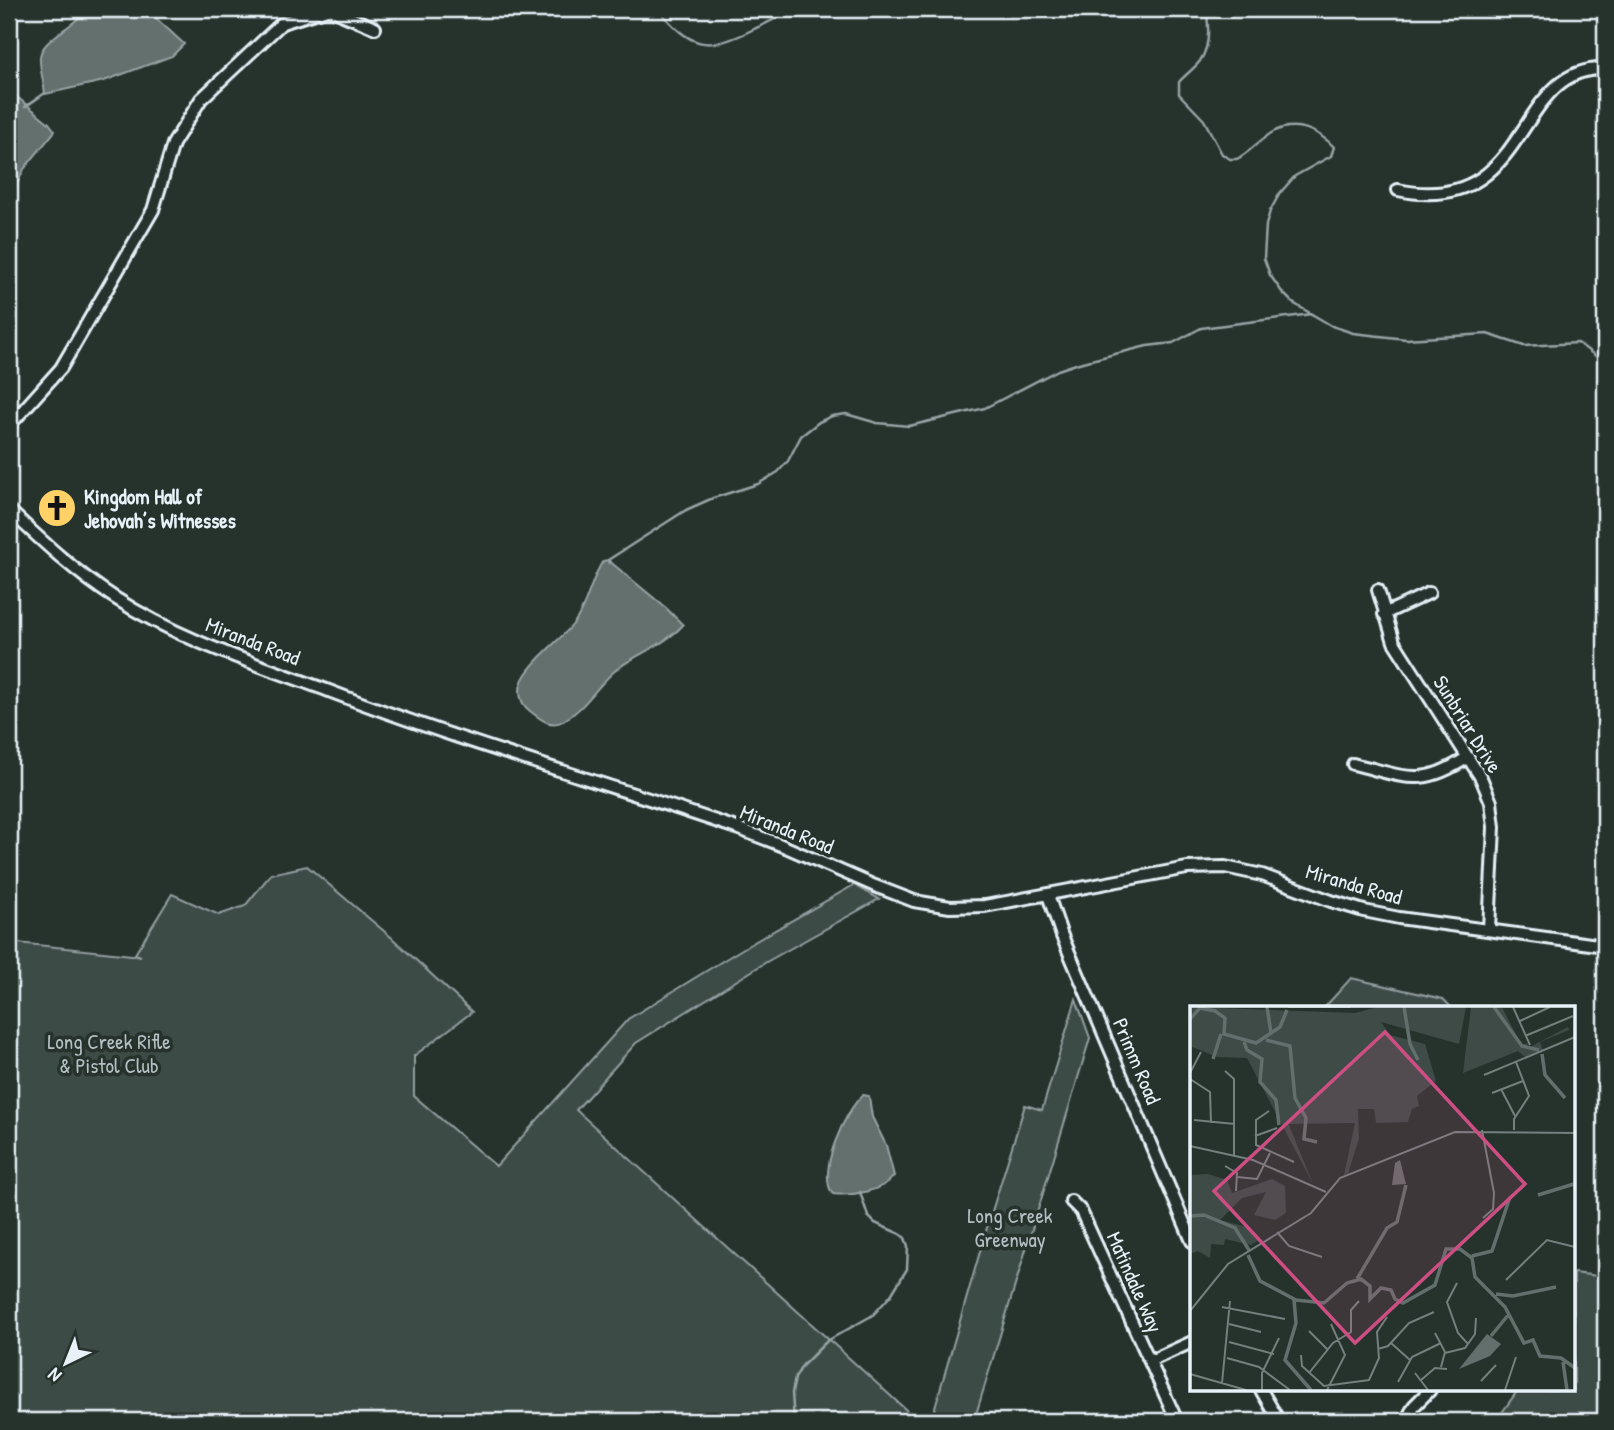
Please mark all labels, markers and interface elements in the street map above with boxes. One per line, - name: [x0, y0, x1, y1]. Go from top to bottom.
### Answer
- place label: Kingdom Hall of Jehovah’s Witnesses: [84, 482, 236, 535]
- church icon: Kingdom Hall of Jehovah’s Witnesses: [36, 487, 78, 529]
- street label: Miranda Road: [202, 610, 304, 672]
- street label: Sunbriar Drive: [1427, 670, 1509, 778]
- street label: Miranda Road: [736, 797, 838, 861]
- street label: Miranda Road: [1303, 856, 1405, 912]
- inset map: [1190, 1006, 1576, 1392]
- street label: Primm Road: [1106, 1014, 1168, 1108]
- park label: Long Creek Rifle & Pistol Club: [47, 1027, 171, 1080]
- park label: Long Creek Greenway: [968, 1201, 1053, 1254]
- street label: Matindale Way: [1100, 1227, 1170, 1337]
- north arrow: [32, 1328, 102, 1398]
- text: N: [42, 1362, 67, 1388]

